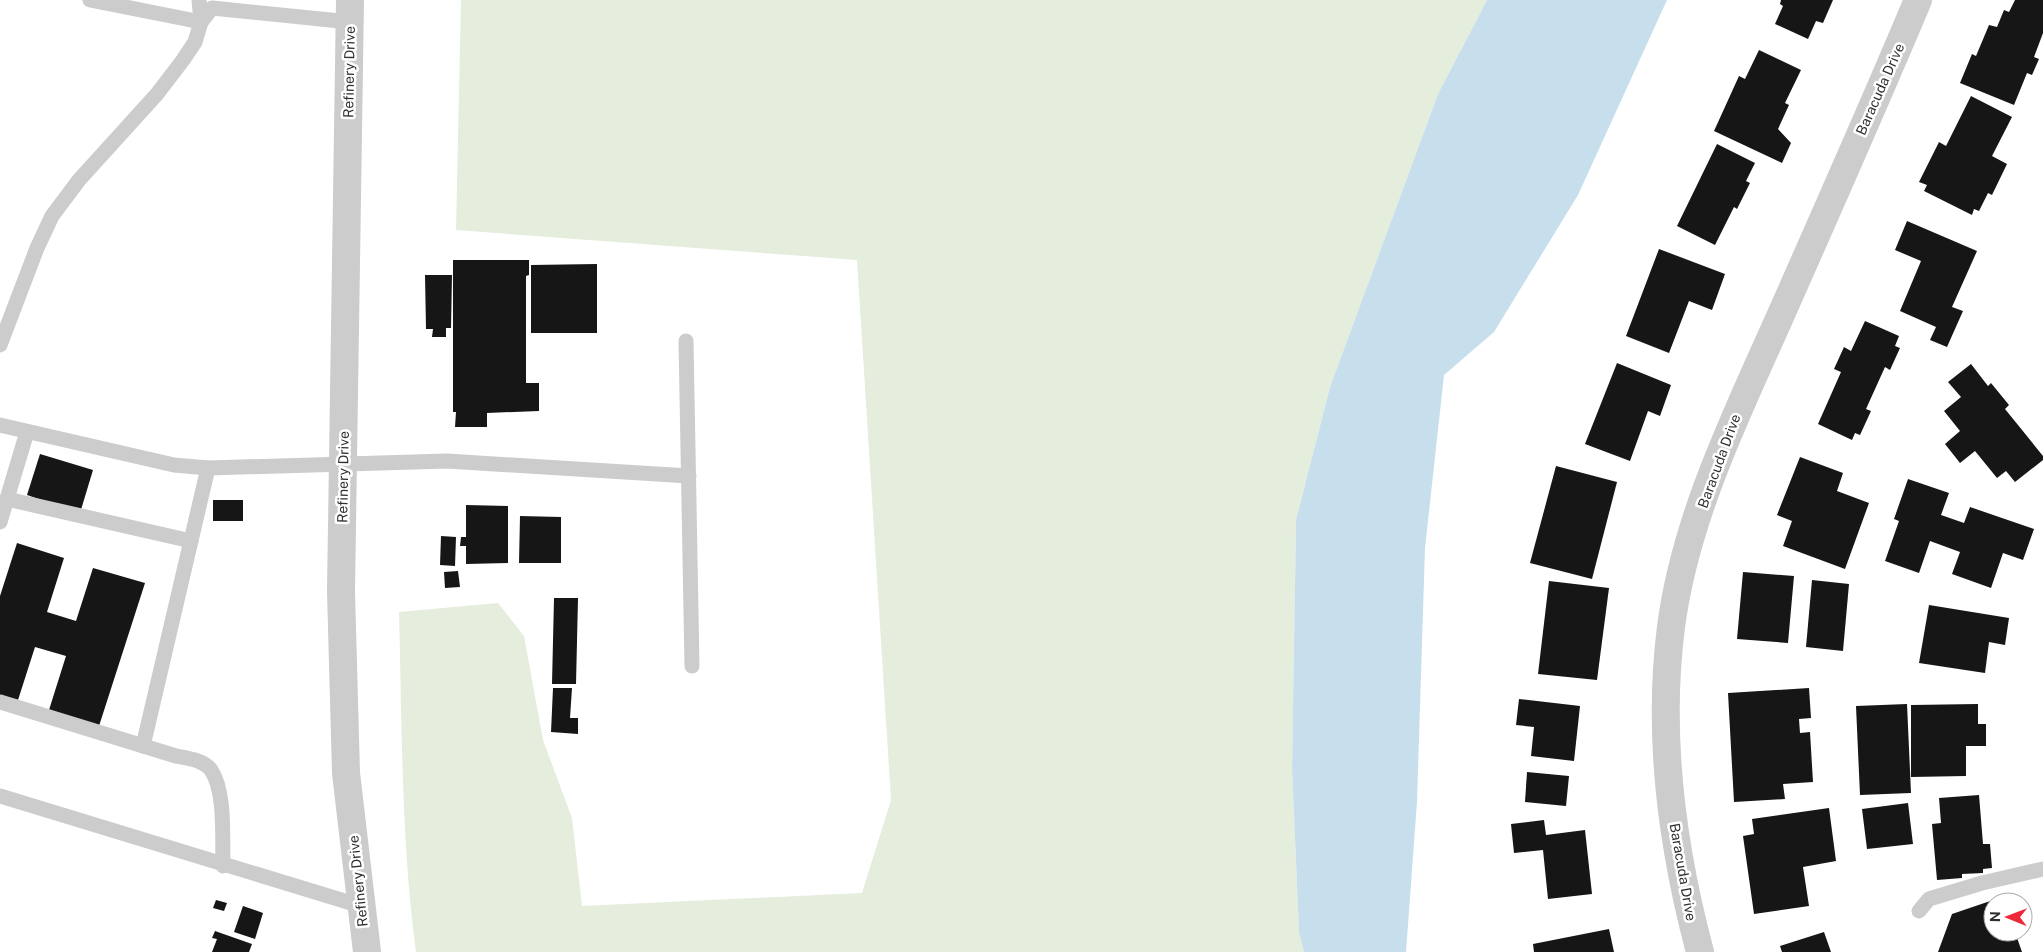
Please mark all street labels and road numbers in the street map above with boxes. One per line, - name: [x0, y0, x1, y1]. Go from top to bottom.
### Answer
- street label: Refinery Drive: [340, 26, 358, 118]
- street label: Baracuda Drive: [1853, 41, 1907, 137]
- street label: Baracuda Drive: [1695, 412, 1743, 510]
- street label: Refinery Drive: [334, 431, 352, 523]
- street label: Baracuda Drive: [1667, 822, 1699, 922]
- street label: Refinery Drive: [345, 834, 371, 928]

